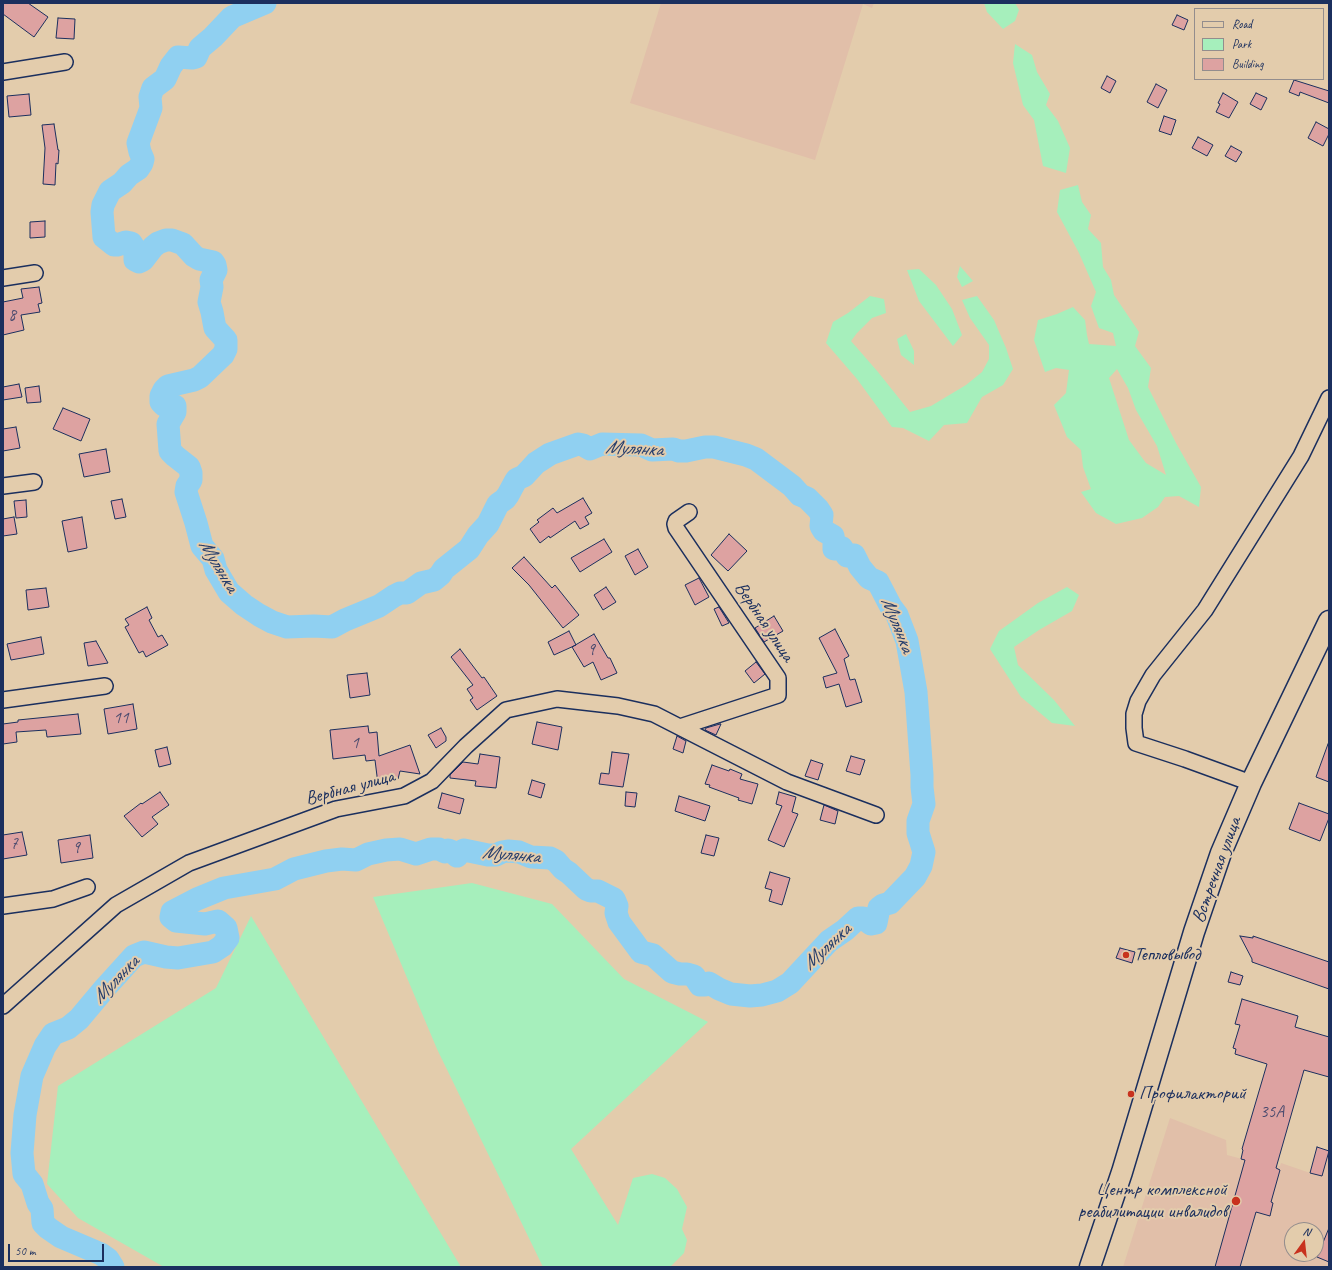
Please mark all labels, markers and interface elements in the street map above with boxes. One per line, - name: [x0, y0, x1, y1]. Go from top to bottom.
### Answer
- legend: [1194, 8, 1324, 80]
- text: Road: [1232, 16, 1252, 32]
- text: Park: [1232, 36, 1251, 52]
- text: Building: [1232, 56, 1264, 72]
- house number: 8: [8, 306, 16, 326]
- water label: Мулянка: [605, 436, 663, 462]
- water label: Мулянка: [193, 535, 243, 597]
- street label: Вербная улица: [729, 578, 799, 666]
- water label: Мулянка: [875, 594, 919, 656]
- house number: 9: [587, 641, 595, 661]
- house number: 11: [113, 709, 129, 729]
- house number: 1: [351, 734, 359, 754]
- street label: Вербная улица: [303, 765, 397, 811]
- street label: Встречная улица: [1187, 814, 1247, 926]
- house number: 7: [10, 835, 18, 855]
- house number: 9: [72, 839, 80, 859]
- water label: Мулянка: [481, 841, 541, 869]
- water label: Мулянка: [798, 919, 856, 975]
- place label: Тепловывод: [1134, 944, 1200, 966]
- marker: Тепловывод: [1121, 950, 1131, 960]
- water label: Мулянка: [87, 951, 145, 1009]
- place label: Профилакторий: [1139, 1083, 1246, 1105]
- marker: Профилакторий: [1126, 1089, 1136, 1099]
- house number: 35А: [1260, 1103, 1284, 1123]
- place label: Центр комплексной реабилитации инвалидов: [1078, 1179, 1227, 1223]
- marker: Центр комплексной реабилитации инвалидов: [1230, 1195, 1242, 1207]
- north arrow: [1284, 1222, 1324, 1262]
- text: N: [1302, 1224, 1312, 1239]
- scale bar: [10, 1236, 106, 1262]
- text: 50 m: [15, 1243, 35, 1259]

